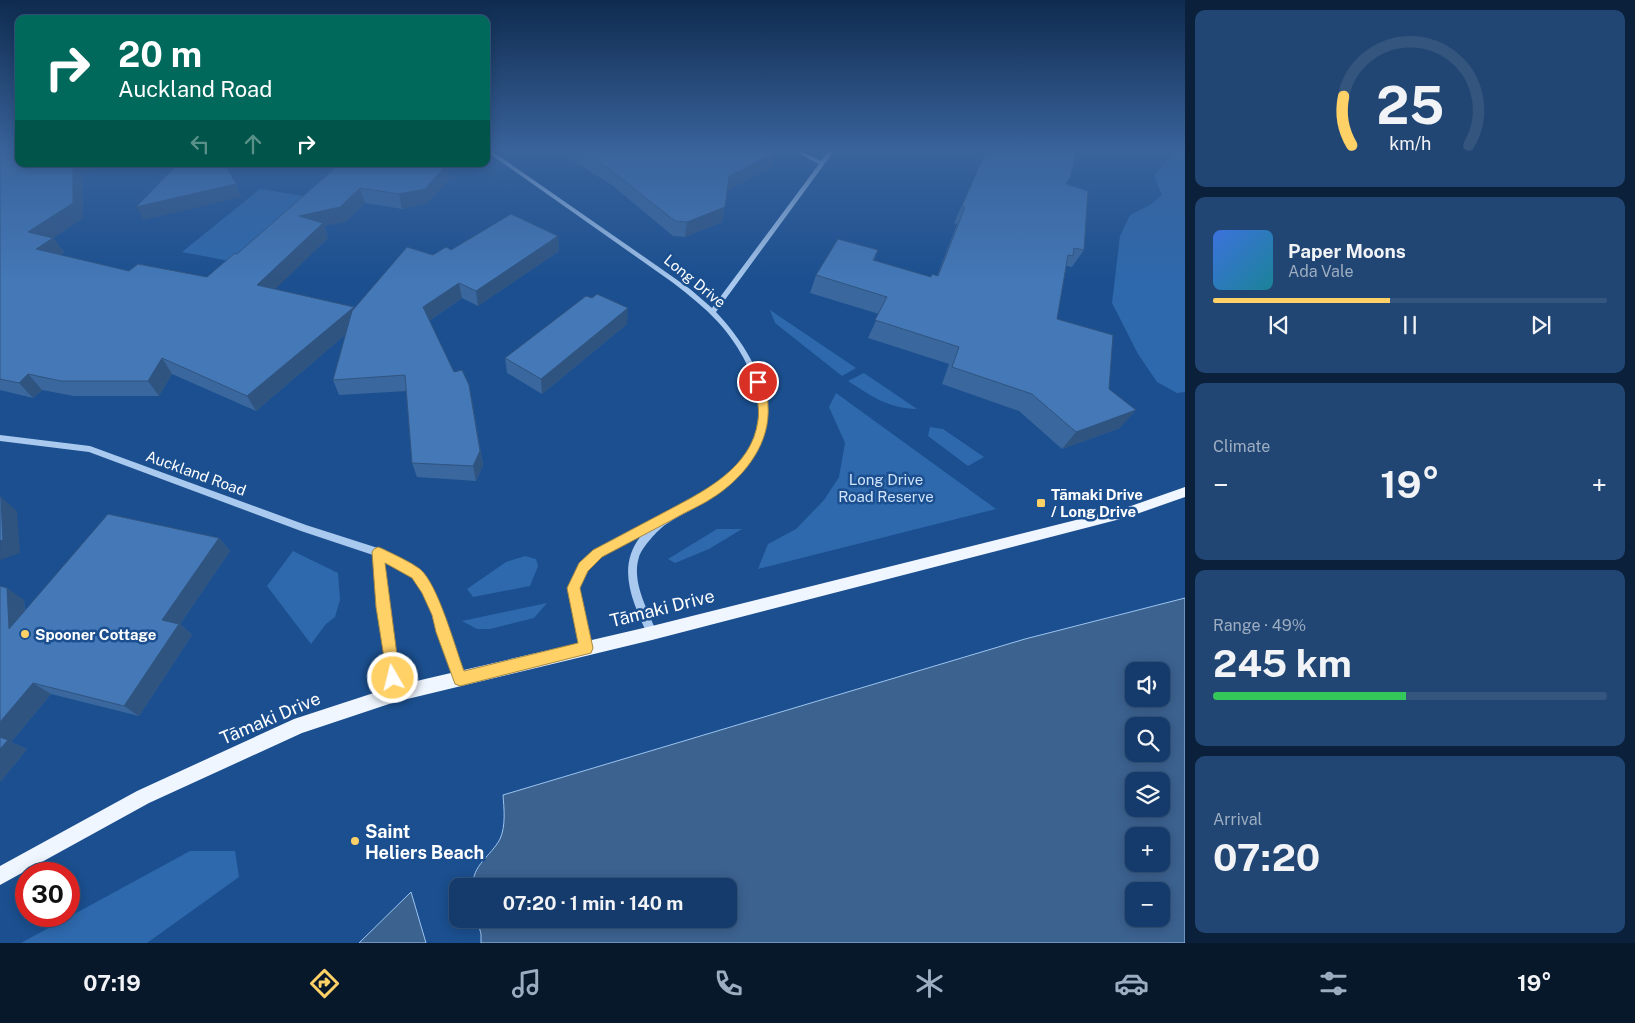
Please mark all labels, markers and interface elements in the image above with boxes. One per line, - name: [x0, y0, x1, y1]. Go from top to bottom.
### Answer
- text: 20 m: [118, 34, 202, 75]
- icon: right: [35, 35, 100, 100]
- text: 25: [1376, 75, 1444, 136]
- text: Auckland Road: [118, 76, 272, 102]
- icon: left: [186, 130, 214, 158]
- icon: ahead: [239, 130, 267, 158]
- icon: right: [292, 130, 320, 158]
- text: km/h: [1389, 133, 1431, 154]
- text: Paper Moons: [1288, 240, 1406, 262]
- street label: Long Drive: [661, 251, 729, 311]
- text: Ada Vale: [1288, 262, 1353, 281]
- icon: previous: [1265, 311, 1293, 339]
- icon: pause: [1396, 311, 1424, 339]
- icon: next: [1527, 311, 1555, 339]
- pin: [737, 361, 779, 403]
- icon: arrive: [744, 368, 772, 396]
- text: Climate: [1213, 437, 1270, 456]
- street label: Auckland Road: [144, 447, 248, 499]
- text: 19°: [1380, 462, 1440, 507]
- text: −: [1213, 468, 1229, 501]
- text: +: [1591, 468, 1607, 501]
- park label: Long Drive Road Reserve: [838, 471, 934, 505]
- place label: Tāmaki Drive / Long Drive: [1051, 486, 1143, 520]
- marker: Tāmaki Drive / Long Drive: [1035, 497, 1047, 509]
- street label: Tāmaki Drive: [608, 585, 716, 631]
- text: Range · 49%: [1213, 616, 1306, 635]
- place label: Spooner Cottage: [35, 626, 156, 643]
- marker: Spooner Cottage: [19, 628, 31, 640]
- text: 245 km: [1213, 641, 1352, 686]
- position arrow: [366, 651, 418, 703]
- map controls: [1125, 662, 1170, 927]
- button: sound: [1125, 662, 1170, 707]
- street label: Tāmaki Drive: [217, 687, 323, 749]
- button: search: [1125, 717, 1170, 762]
- button: layers: [1125, 772, 1170, 817]
- text: Arrival: [1213, 810, 1262, 829]
- place label: Saint Heliers Beach: [365, 821, 484, 863]
- button: +: [1125, 827, 1170, 872]
- marker: Saint Heliers Beach: [349, 835, 361, 847]
- text: 07:20: [1213, 835, 1320, 880]
- speed limit sign: 30: [15, 862, 80, 927]
- button: −: [1125, 882, 1170, 927]
- text: 07:20 · 1 min · 140 m: [503, 892, 683, 914]
- icon: directions: [307, 966, 342, 1001]
- icon: music: [509, 966, 544, 1001]
- icon: phone: [711, 966, 746, 1001]
- icon: climate: [912, 966, 947, 1001]
- icon: car: [1114, 966, 1149, 1001]
- icon: filters: [1316, 966, 1351, 1001]
- text: 07:19: [83, 970, 141, 996]
- text: 19°: [1517, 970, 1552, 996]

